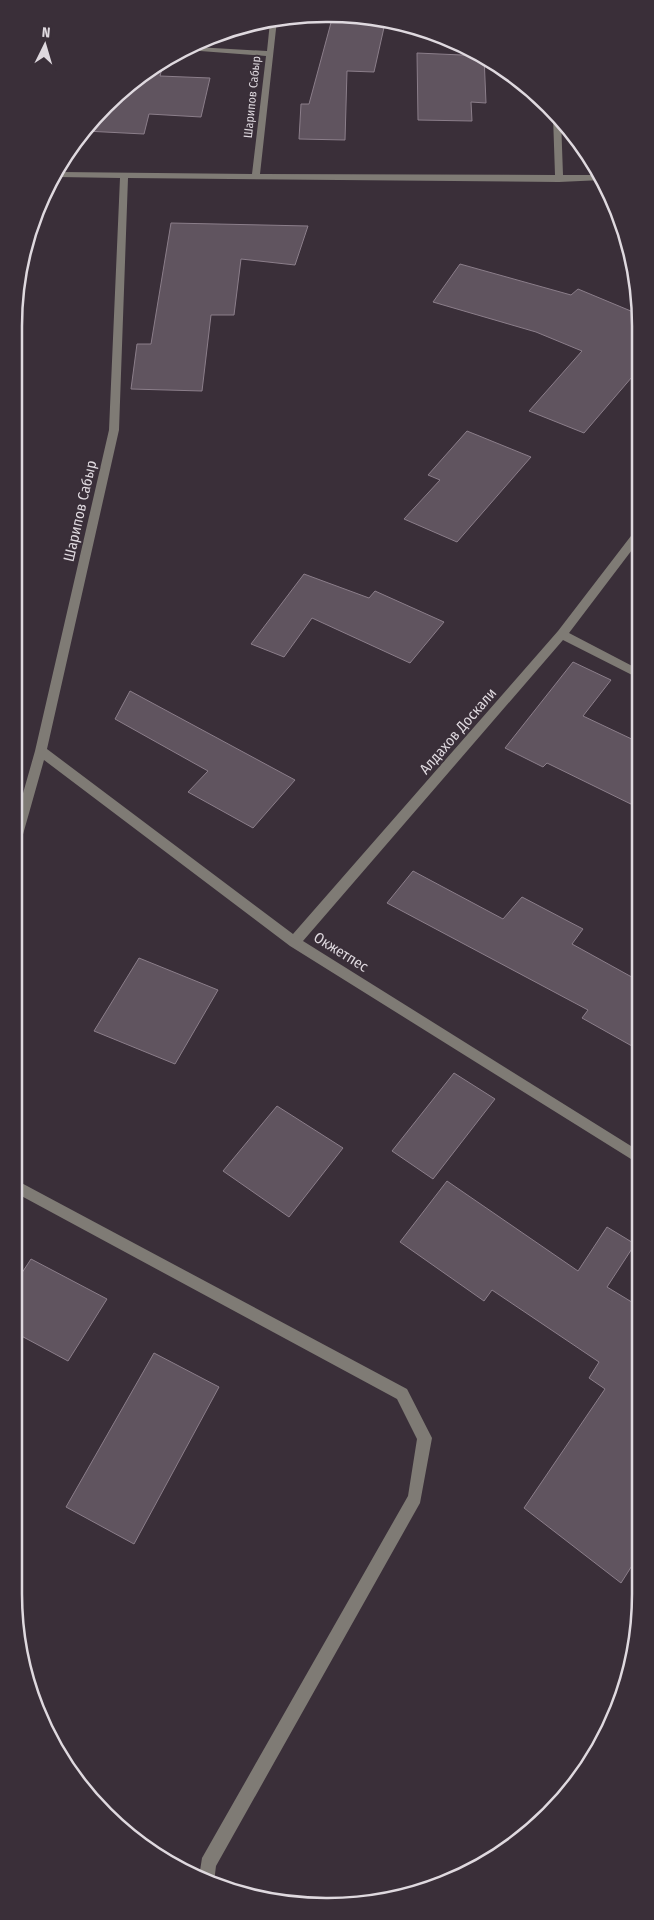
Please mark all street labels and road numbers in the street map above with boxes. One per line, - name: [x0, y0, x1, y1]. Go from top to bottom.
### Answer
- street label: Шарипов Сабыр: [241, 55, 263, 139]
- street label: Шарипов Сабыр: [60, 459, 100, 563]
- street label: Алдахов Доскали: [416, 684, 500, 778]
- street label: Окжетпес: [310, 928, 372, 976]

